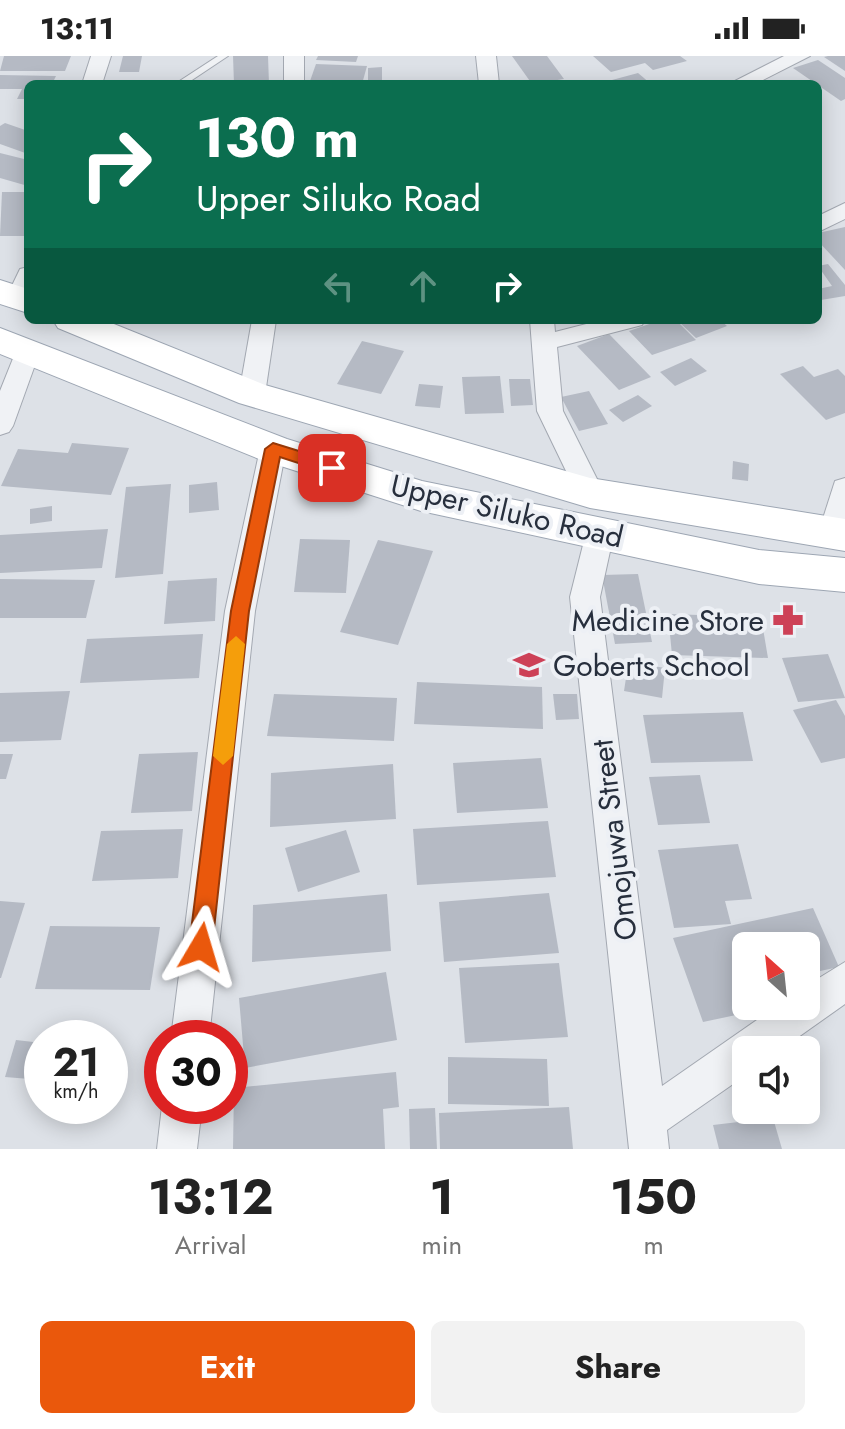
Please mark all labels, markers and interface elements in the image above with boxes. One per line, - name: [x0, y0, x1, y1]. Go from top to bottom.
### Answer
- text: 13:11: [40, 7, 114, 50]
- text: 130 m: [196, 97, 359, 178]
- icon: right: [64, 112, 168, 216]
- text: Upper Siluko Road: [196, 172, 481, 224]
- icon: left: [317, 264, 361, 308]
- icon: ahead: [401, 264, 445, 308]
- icon: right: [485, 264, 529, 308]
- pin: [298, 434, 366, 502]
- icon: arrive: [310, 446, 354, 490]
- street label: Upper Siluko Road: [386, 463, 628, 559]
- place label: Medicine Store: [572, 599, 764, 642]
- pharmacy icon: Medicine Store: [771, 603, 805, 637]
- place label: Goberts School: [553, 644, 750, 687]
- school or university icon: Goberts School: [512, 648, 546, 682]
- street label: Omojuwa Street: [580, 736, 648, 943]
- position arrow: [159, 905, 243, 989]
- north arrow: [732, 932, 820, 1020]
- map controls: [732, 932, 820, 1124]
- speed limit sign: 30: [144, 1020, 248, 1124]
- text: 21: [53, 1033, 99, 1091]
- button: sound: [732, 1036, 820, 1124]
- text: km/h: [53, 1077, 99, 1106]
- text: 13:12: [148, 1163, 274, 1232]
- text: 1: [430, 1163, 454, 1232]
- text: 150: [610, 1163, 697, 1232]
- text: Arrival: [175, 1226, 247, 1264]
- text: min: [421, 1226, 462, 1264]
- text: m: [643, 1226, 664, 1264]
- button: Exit: [40, 1321, 415, 1413]
- button: Share: [431, 1321, 805, 1413]

